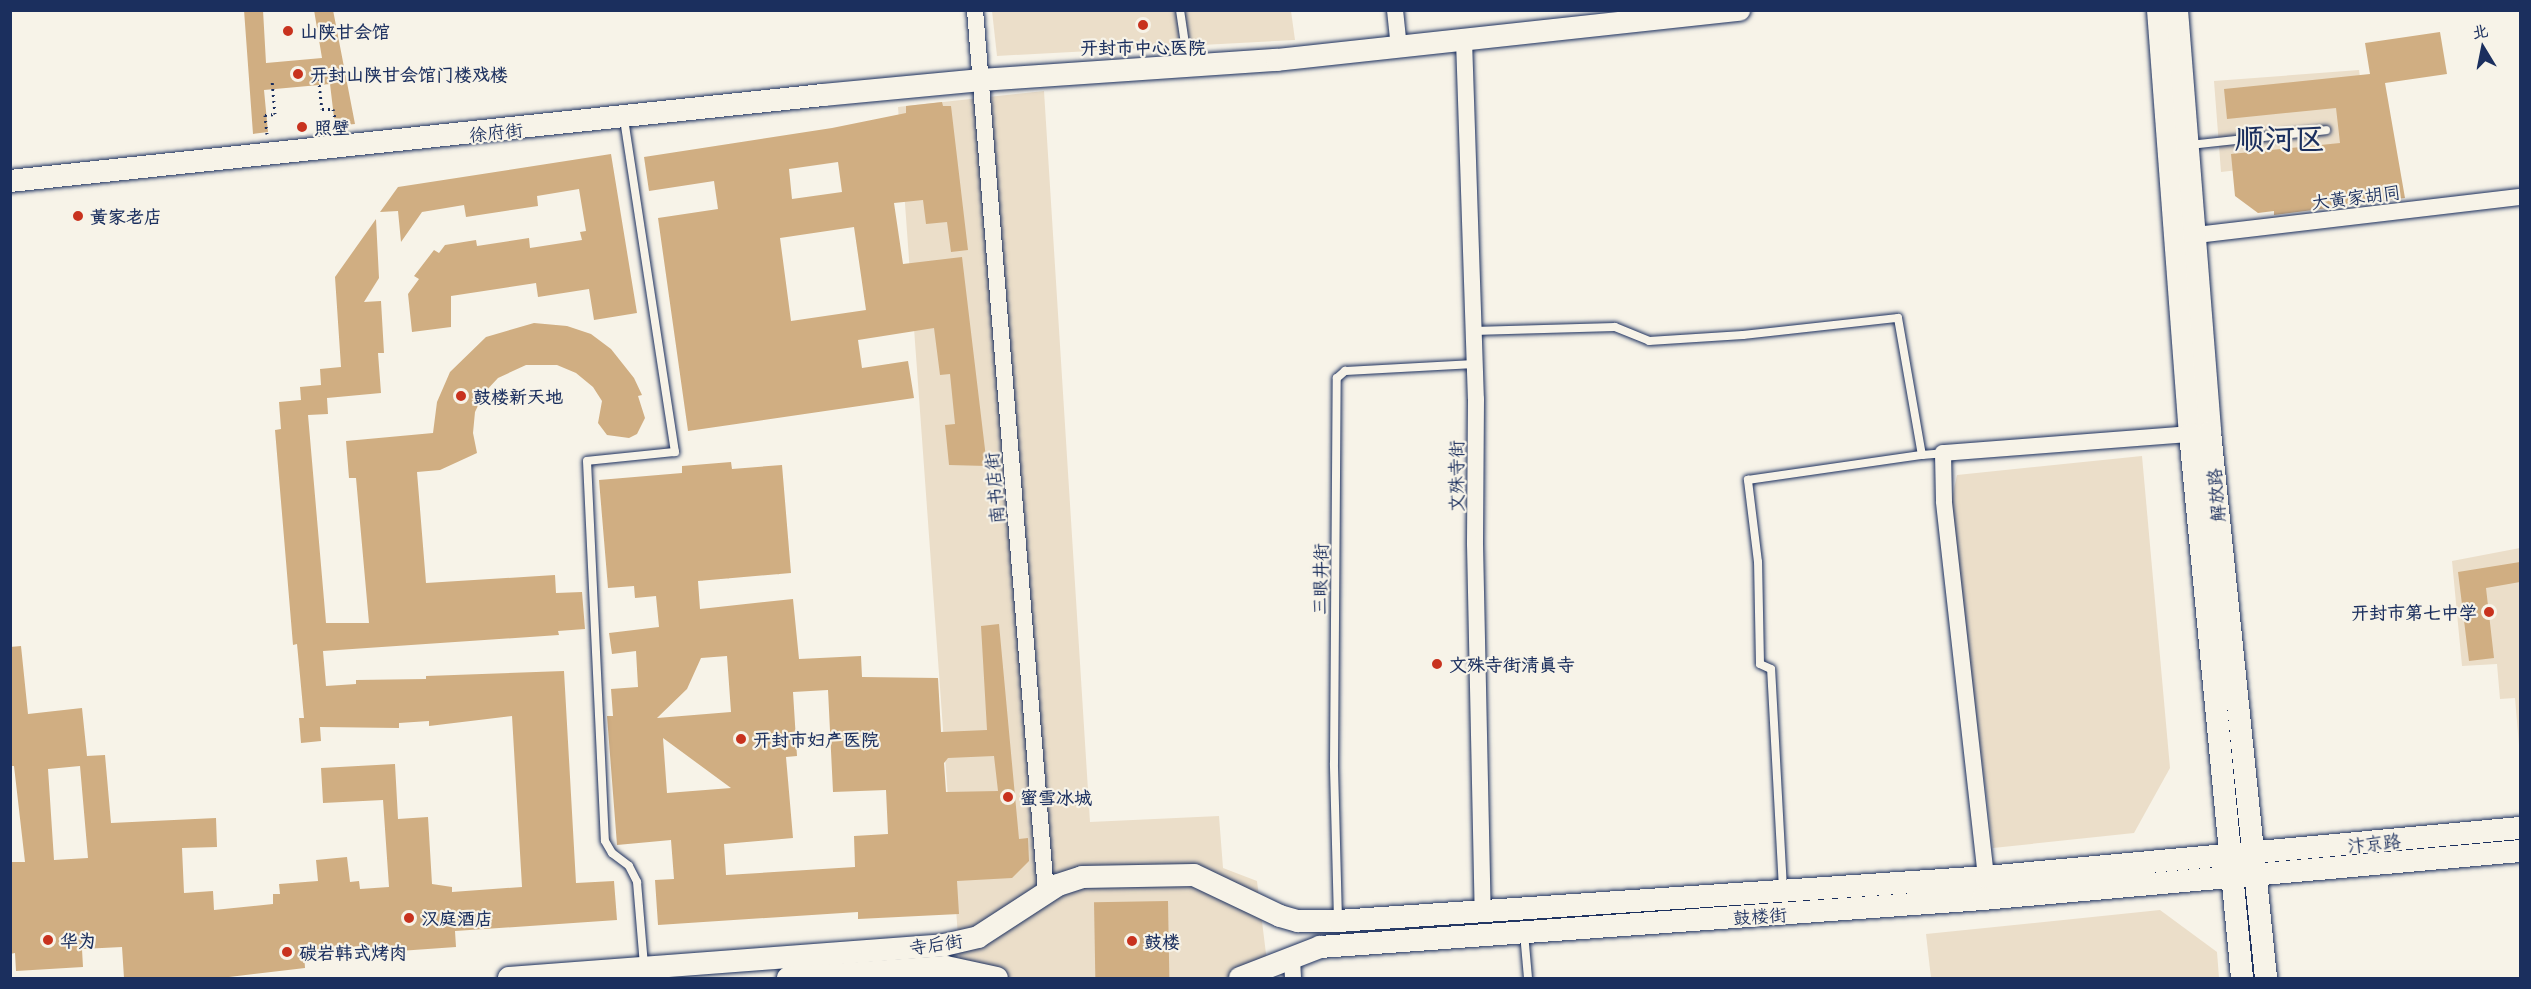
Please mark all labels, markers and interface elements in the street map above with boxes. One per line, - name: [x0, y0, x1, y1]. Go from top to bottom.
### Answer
- marker: 开封市中心医院: [1134, 16, 1152, 34]
- text: 北: [2470, 17, 2490, 43]
- north arrow: [2453, 18, 2513, 78]
- place label: 山陕甘会馆: [300, 20, 390, 42]
- marker: 山陕甘会馆: [281, 24, 295, 38]
- place label: 开封市中心医院: [1080, 36, 1206, 58]
- place label: 开封山陕甘会馆门楼戏楼: [310, 63, 508, 85]
- marker: 开封山陕甘会馆门楼戏楼: [291, 67, 305, 81]
- place label: 照壁: [314, 116, 350, 138]
- street label: 徐府街: [468, 118, 524, 146]
- district label: 顺河区: [2235, 119, 2325, 155]
- marker: 照壁: [295, 120, 309, 134]
- street label: 大黄家胡同: [2310, 181, 2402, 213]
- place label: 黄家老店: [90, 205, 162, 227]
- marker: 黄家老店: [71, 209, 85, 223]
- place label: 鼓楼新天地: [473, 385, 563, 407]
- marker: 鼓楼新天地: [454, 389, 468, 403]
- street label: 文殊寺街: [1445, 440, 1467, 512]
- street label: 南书店街: [980, 451, 1008, 525]
- street label: 解放路: [2203, 467, 2229, 523]
- street label: 三眼井街: [1309, 543, 1331, 615]
- place label: 开封市第七中学: [2351, 601, 2477, 623]
- marker: 开封市第七中学: [2482, 605, 2496, 619]
- place label: 文殊寺街清真寺: [1449, 653, 1575, 675]
- marker: 文殊寺街清真寺: [1430, 657, 1444, 671]
- place label: 开封市妇产医院: [753, 728, 879, 750]
- marker: 开封市妇产医院: [734, 732, 748, 746]
- place label: 蜜雪冰城: [1020, 786, 1092, 808]
- marker: 蜜雪冰城: [1001, 790, 1015, 804]
- street label: 汴京路: [2346, 829, 2402, 857]
- street label: 鼓楼街: [1732, 903, 1788, 929]
- place label: 汉庭酒店: [421, 907, 493, 929]
- marker: 汉庭酒店: [402, 911, 416, 925]
- place label: 华为: [60, 929, 96, 951]
- street label: 寺后街: [908, 930, 964, 958]
- place label: 鼓楼: [1144, 930, 1180, 952]
- marker: 华为: [41, 933, 55, 947]
- marker: 鼓楼: [1125, 934, 1139, 948]
- place label: 碳岩韩式烤肉: [299, 941, 407, 963]
- marker: 碳岩韩式烤肉: [280, 945, 294, 959]

